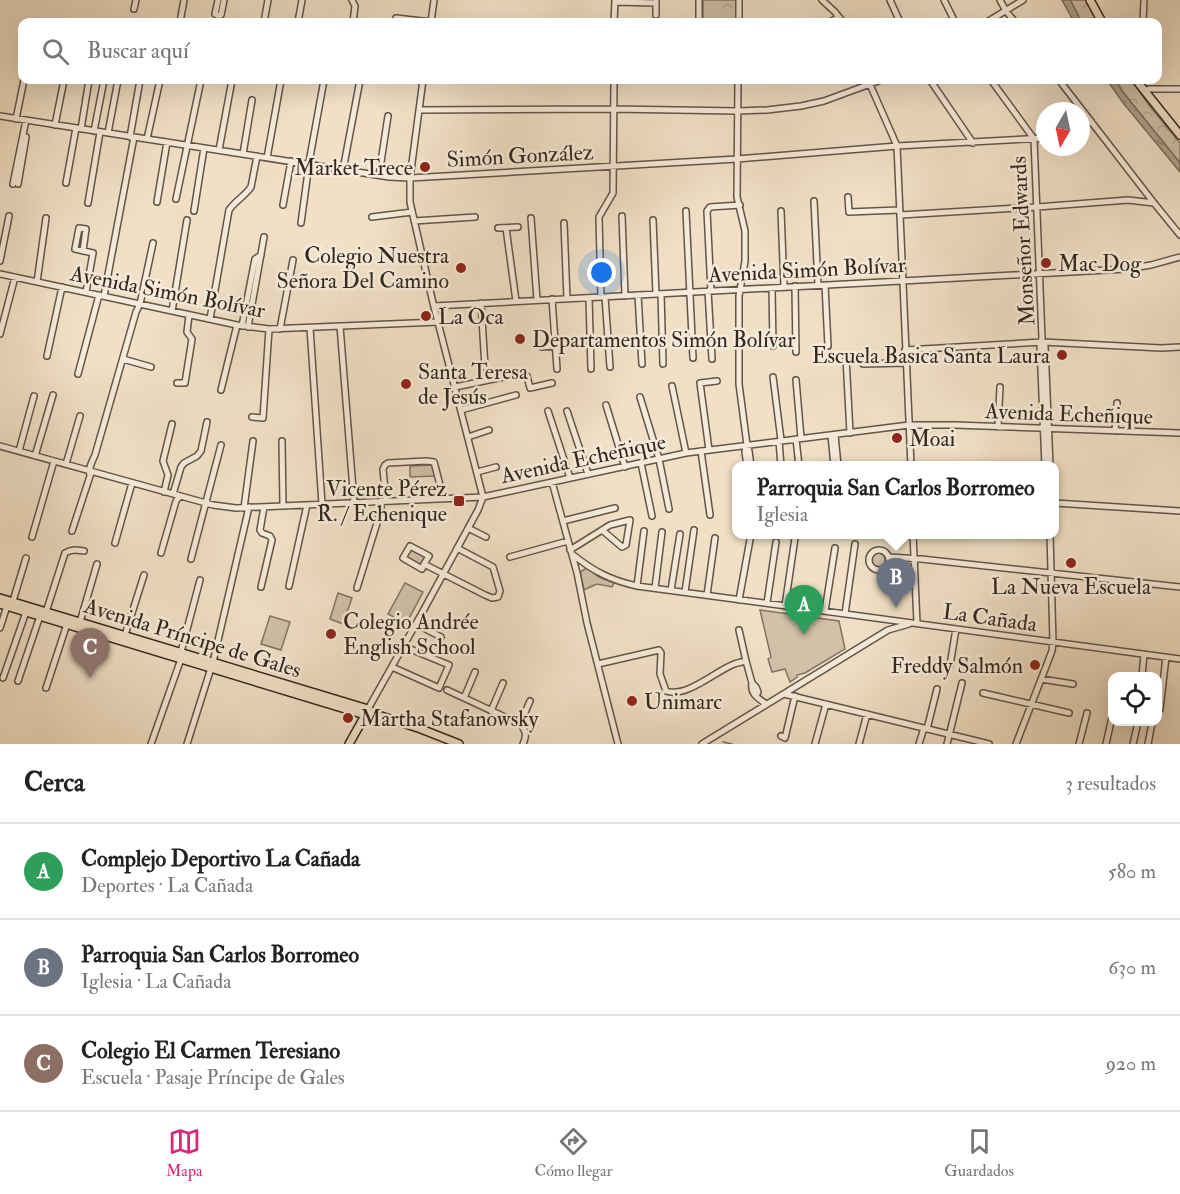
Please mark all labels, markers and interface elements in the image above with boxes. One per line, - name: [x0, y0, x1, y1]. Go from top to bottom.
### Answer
- search box: [18, 18, 1162, 84]
- icon: search: [39, 35, 72, 68]
- text: Buscar aquí: [87, 37, 189, 65]
- north arrow: [1036, 102, 1090, 156]
- street label: Simón González: [446, 138, 595, 174]
- place label: Market Trece: [294, 154, 413, 182]
- street label: Monseñor Edwards: [1005, 155, 1041, 326]
- marker: Market Trece: [418, 160, 432, 174]
- place label: Colegio Nuestra Señora Del Camino: [277, 242, 450, 295]
- place label: Mac Dog: [1058, 250, 1142, 278]
- street label: Avenida Simón Bolívar: [706, 251, 907, 289]
- marker: Mac Dog: [1039, 256, 1053, 270]
- your location: [587, 258, 616, 287]
- street label: Avenida Simón Bolívar: [67, 259, 268, 325]
- marker: Colegio Nuestra Señora Del Camino: [454, 261, 468, 275]
- place label: La Oca: [438, 303, 504, 331]
- marker: La Oca: [419, 309, 433, 323]
- place label: Departamentos Simón Bolívar: [532, 326, 796, 355]
- marker: Departamentos Simón Bolívar: [513, 332, 527, 346]
- place label: Escuela Basica Santa Laura: [812, 342, 1051, 370]
- marker: Escuela Basica Santa Laura: [1055, 348, 1069, 362]
- place label: Santa Teresa de Jesús: [418, 358, 529, 411]
- marker: Santa Teresa de Jesús: [399, 377, 413, 391]
- street label: Avenida Echeñique: [983, 397, 1153, 431]
- place label: Moai: [909, 425, 955, 453]
- street label: Avenida Echeñique: [497, 428, 668, 490]
- marker: Moai: [890, 431, 904, 445]
- popup: [732, 461, 1059, 539]
- text: Parroquia San Carlos Borromeo: [756, 474, 1035, 502]
- place label: Vicente Pérez R. / Echenique: [317, 475, 447, 528]
- marker: Vicente Pérez R. / Echenique: [452, 494, 466, 508]
- text: Iglesia: [756, 502, 808, 527]
- marker: La Nueva Escuela: [1064, 556, 1078, 570]
- pin: B: [876, 558, 916, 608]
- place label: La Nueva Escuela: [991, 573, 1152, 601]
- pin: A: [784, 586, 824, 635]
- street label: Avenida Príncipe de Gales: [79, 591, 305, 685]
- street label: La Cañada: [941, 598, 1040, 639]
- place label: Colegio Andrée English School: [343, 608, 479, 661]
- marker: Colegio Andrée English School: [324, 627, 338, 641]
- pin: C: [70, 628, 110, 678]
- place label: Freddy Salmón: [891, 652, 1023, 680]
- marker: Freddy Salmón: [1028, 658, 1042, 672]
- map controls: [1108, 672, 1162, 726]
- button: locate: [1108, 672, 1162, 726]
- place label: Unimarc: [644, 688, 722, 716]
- marker: Unimarc: [625, 694, 639, 708]
- place label: Martha Stafanowsky: [360, 705, 539, 733]
- marker: Martha Stafanowsky: [341, 711, 355, 725]
- text: Cerca: [24, 767, 85, 799]
- text: 3 resultados: [1065, 771, 1156, 796]
- text: Complejo Deportivo La Cañada: [81, 845, 360, 873]
- text: A: [37, 859, 50, 884]
- text: 580 m: [1108, 859, 1156, 884]
- text: Deportes · La Cañada: [81, 873, 253, 898]
- text: Parroquia San Carlos Borromeo: [81, 941, 359, 969]
- text: B: [37, 955, 50, 980]
- text: 630 m: [1108, 955, 1156, 980]
- text: Iglesia · La Cañada: [81, 969, 231, 994]
- text: Colegio El Carmen Teresiano: [81, 1037, 340, 1065]
- text: C: [36, 1051, 51, 1076]
- text: 920 m: [1106, 1051, 1156, 1076]
- text: Escuela · Pasaje Príncipe de Gales: [81, 1065, 345, 1090]
- tab: Mapa: [166, 1125, 203, 1181]
- tab: Cómo llegar: [534, 1125, 613, 1181]
- tab: Guardados: [944, 1125, 1014, 1181]

